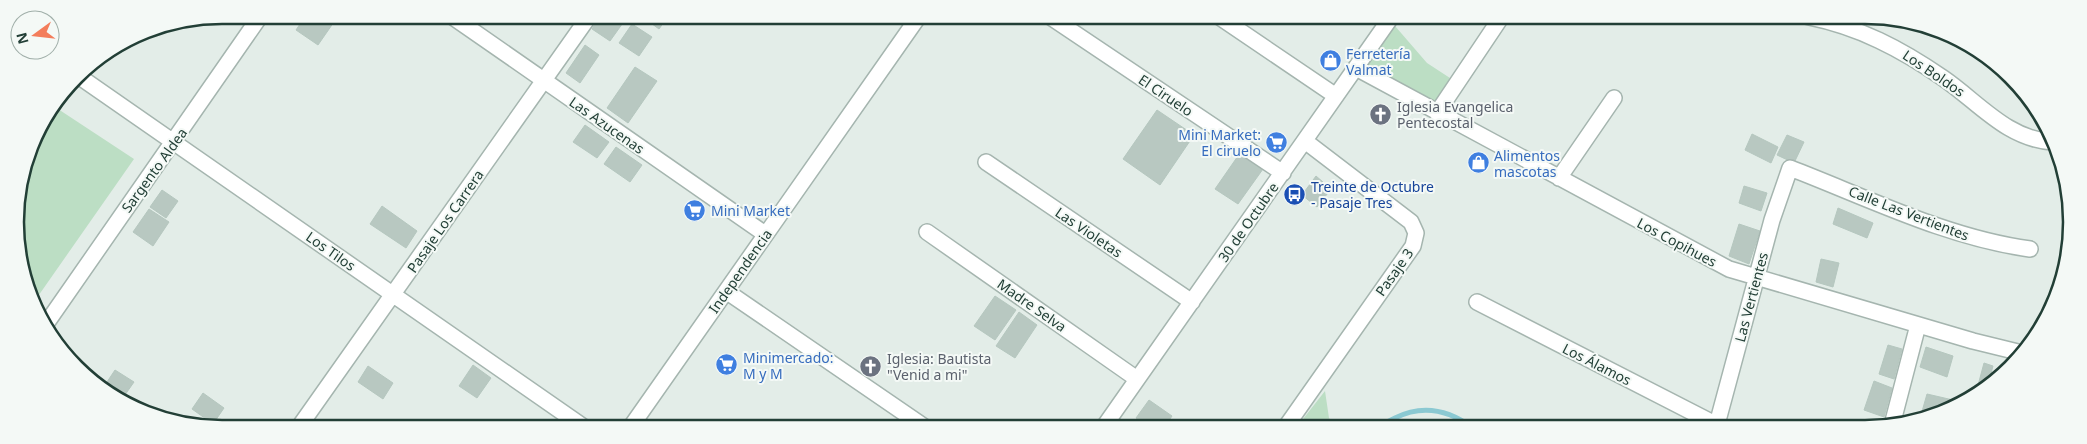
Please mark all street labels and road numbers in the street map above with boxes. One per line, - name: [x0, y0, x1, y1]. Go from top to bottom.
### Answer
- street label: Los Boldos: [1899, 45, 1969, 101]
- street label: El Ciruelo: [1135, 70, 1197, 120]
- street label: Las Azucenas: [566, 92, 649, 158]
- street label: Sargento Aldea: [117, 124, 191, 216]
- street label: Pasaje Los Carrera: [402, 166, 488, 276]
- street label: 30 de Octubre: [1213, 178, 1283, 266]
- street label: Calle Las Vertientes: [1846, 181, 1972, 245]
- street label: Las Violetas: [1052, 203, 1127, 262]
- street label: Los Copihues: [1634, 213, 1720, 271]
- street label: Independencia: [704, 225, 776, 317]
- street label: Los Tilos: [302, 227, 360, 275]
- street label: Pasaje 3: [1371, 244, 1417, 300]
- street label: Las Vertientes: [1730, 250, 1772, 344]
- street label: Madre Selva: [994, 274, 1070, 336]
- street label: Los Álamos: [1559, 339, 1635, 390]

